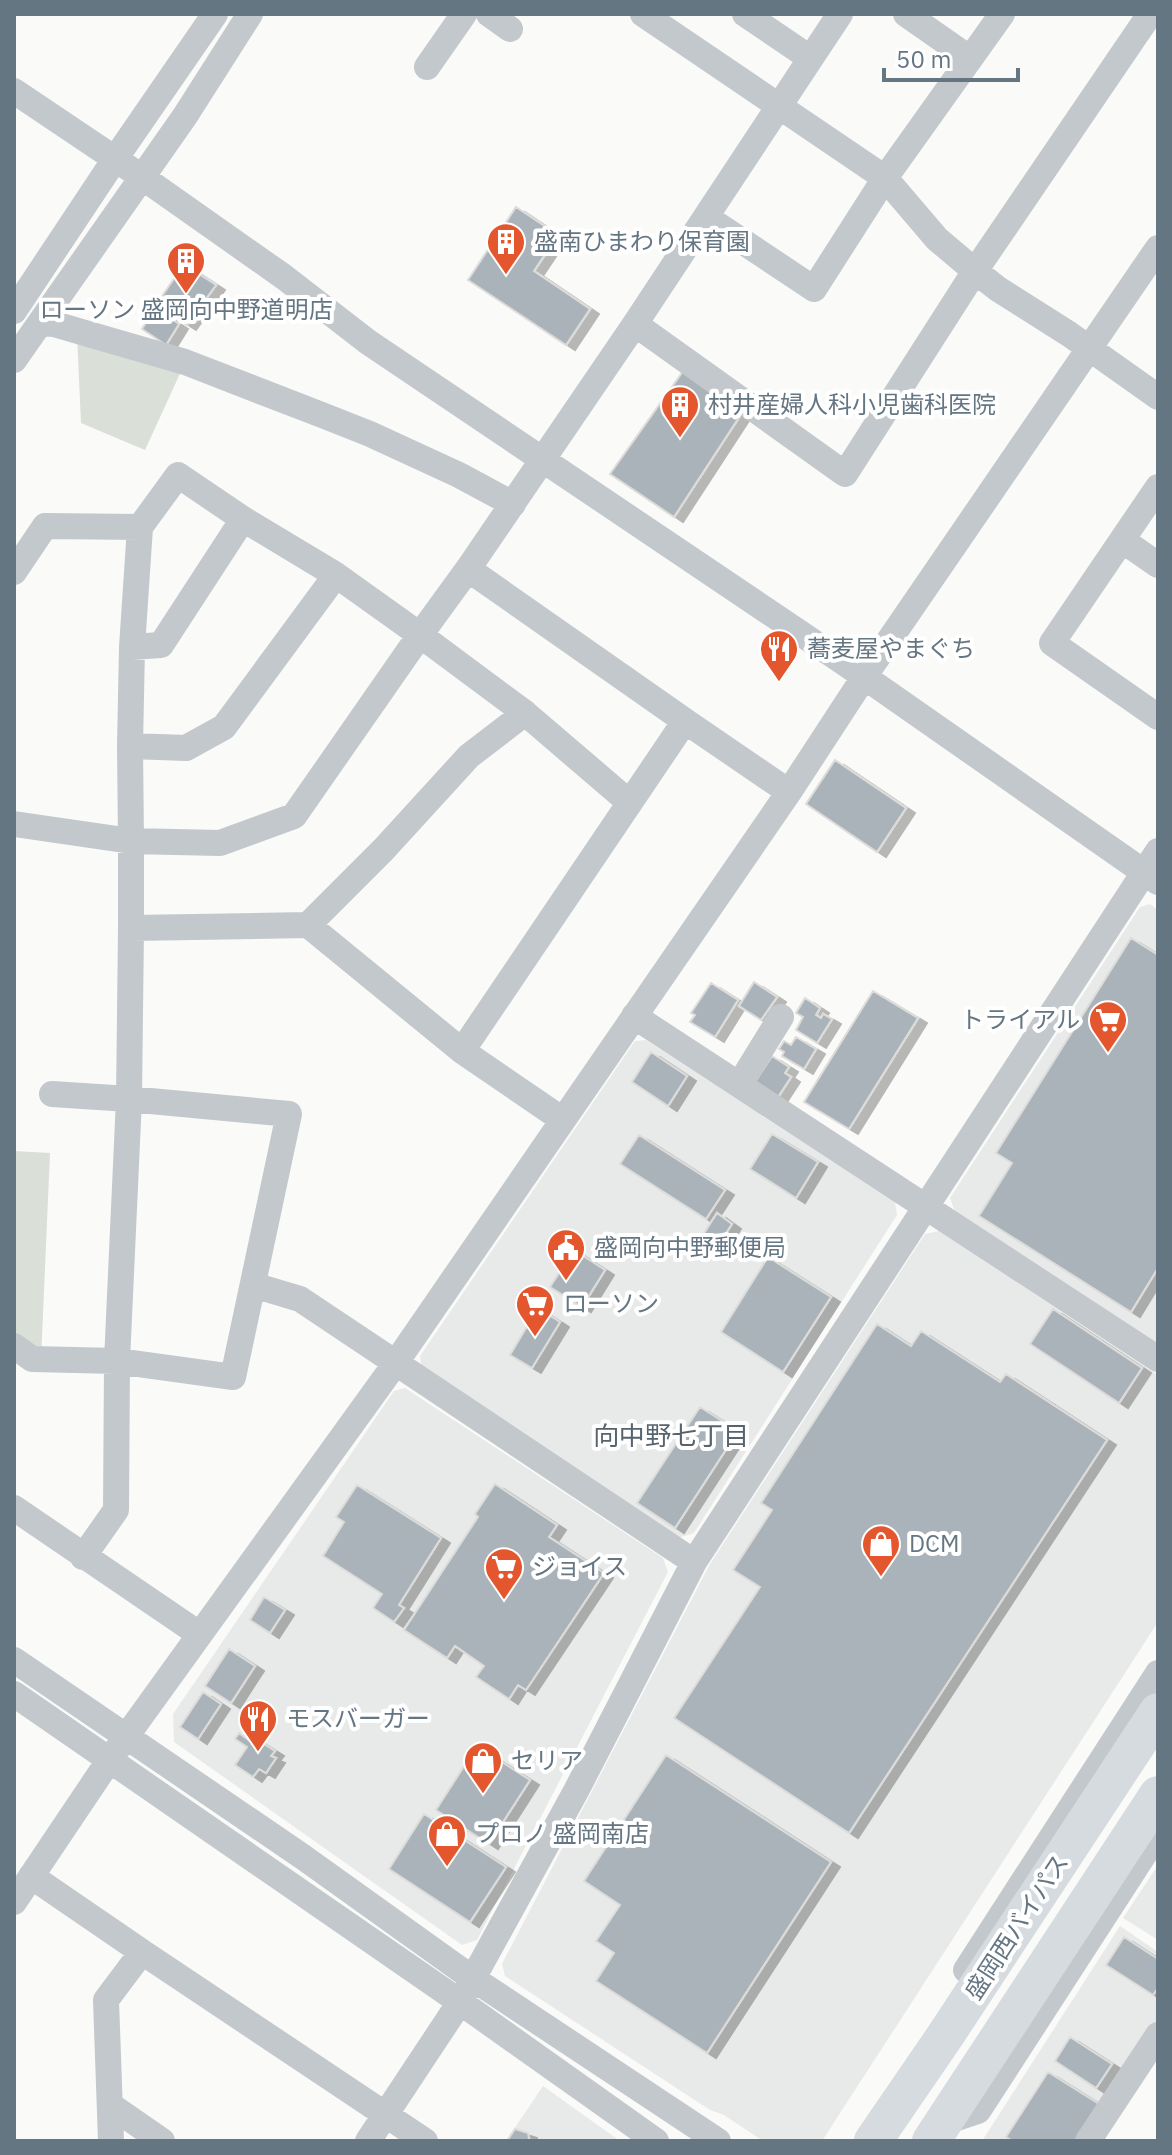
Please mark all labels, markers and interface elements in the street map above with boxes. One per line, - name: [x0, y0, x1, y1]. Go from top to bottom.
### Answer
- scale bar: [884, 32, 1018, 82]
- text: 50 m: [896, 43, 951, 75]
- building icon: 盛南ひまわり保育園: [485, 221, 527, 276]
- place label: 盛南ひまわり保育園: [534, 225, 750, 257]
- building icon: ローソン 盛岡向中野道明店: [165, 240, 207, 295]
- place label: ローソン 盛岡向中野道明店: [39, 293, 333, 325]
- building icon: 村井産婦人科小児歯科医院: [659, 384, 701, 439]
- place label: 村井産婦人科小児歯科医院: [708, 388, 996, 420]
- restaurant icon: 蕎麦屋やまぐち: [758, 628, 800, 683]
- place label: 蕎麦屋やまぐち: [807, 632, 975, 664]
- supermarket icon: トライアル: [1087, 999, 1129, 1054]
- place label: トライアル: [960, 1003, 1080, 1035]
- public building icon: 盛岡向中野郵便局: [545, 1227, 587, 1282]
- place label: 盛岡向中野郵便局: [594, 1231, 786, 1263]
- supermarket icon: ローソン: [514, 1283, 556, 1338]
- place label: ローソン: [563, 1287, 659, 1319]
- district label: 向中野七丁目: [593, 1418, 749, 1452]
- shop icon: DCM: [860, 1523, 902, 1578]
- place label: DCM: [909, 1527, 960, 1559]
- supermarket icon: ジョイス: [483, 1546, 525, 1601]
- place label: ジョイス: [532, 1550, 627, 1582]
- restaurant icon: モスバーガー: [237, 1698, 279, 1753]
- place label: モスバーガー: [286, 1702, 430, 1734]
- shop icon: セリア: [462, 1740, 504, 1795]
- place label: セリア: [511, 1744, 583, 1776]
- shop icon: プロノ 盛岡南店: [426, 1813, 468, 1868]
- place label: プロノ 盛岡南店: [475, 1817, 649, 1849]
- street label: 盛岡西バイパス: [957, 1847, 1075, 2005]

